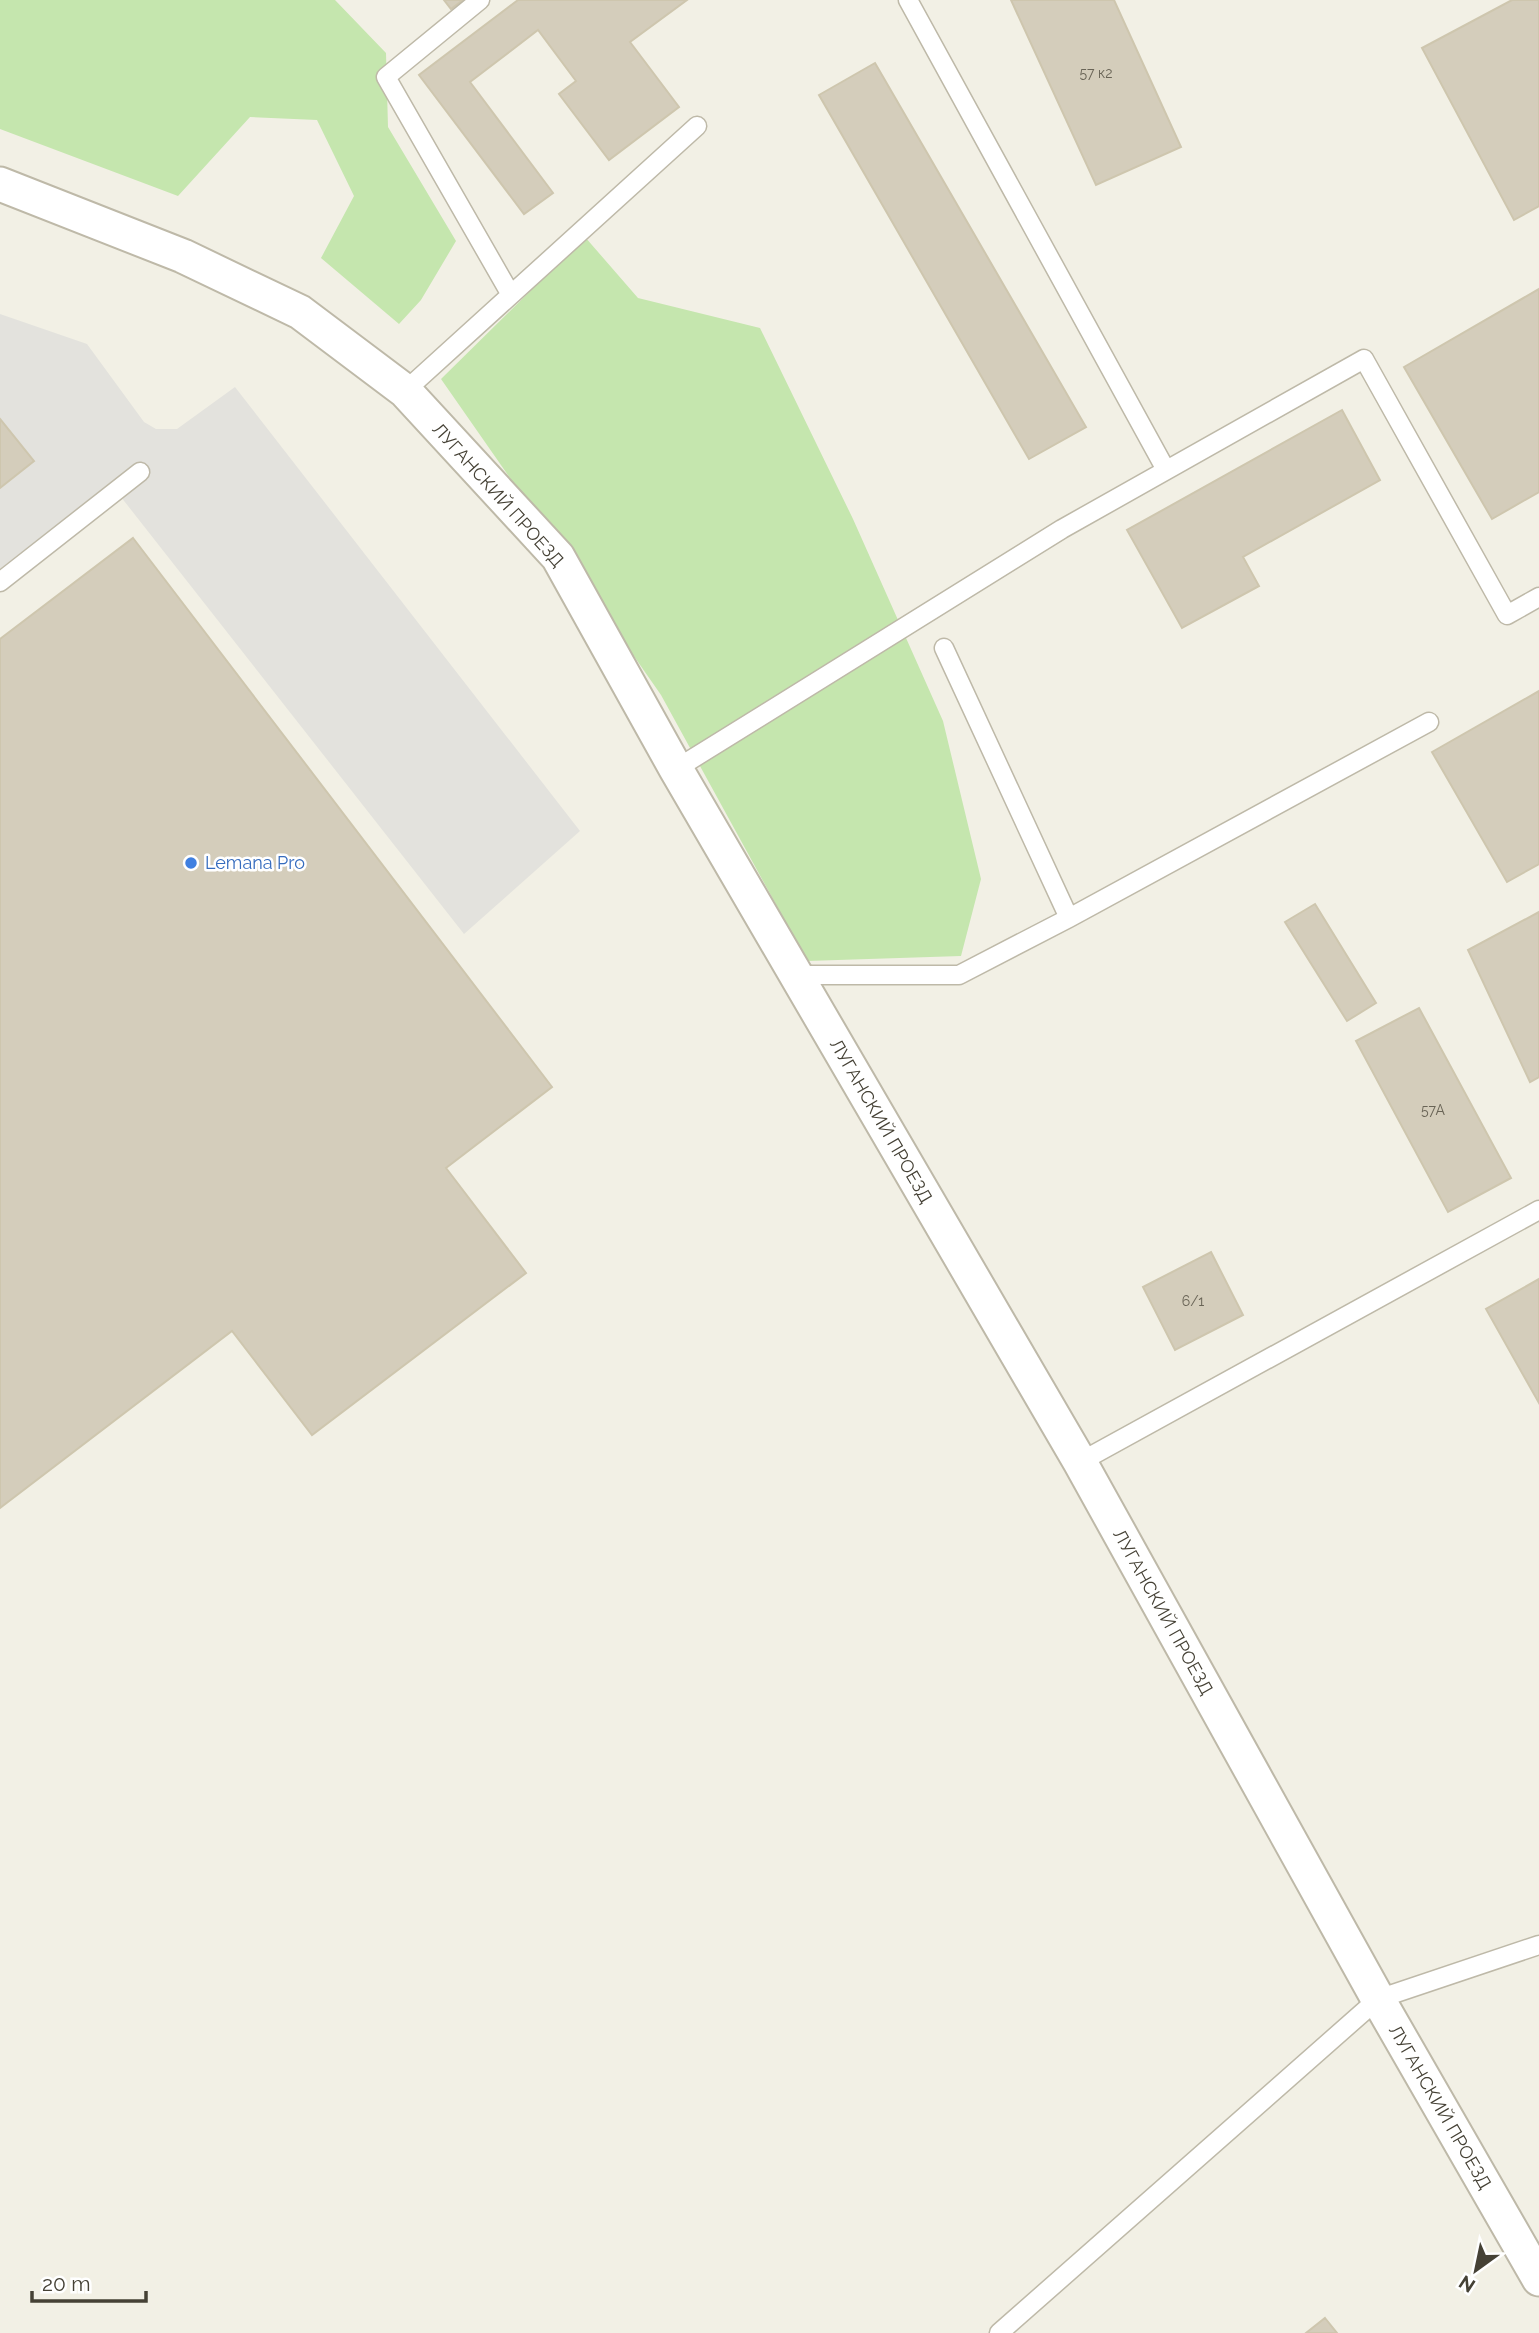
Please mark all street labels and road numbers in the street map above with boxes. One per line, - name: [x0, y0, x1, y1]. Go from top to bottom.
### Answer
- street label: ЛУГАНСКИЙ ПРОЕЗД: [428, 418, 568, 571]
- street label: ЛУГАНСКИЙ ПРОЕЗД: [826, 1035, 937, 1207]
- street label: ЛУГАНСКИЙ ПРОЕЗД: [1109, 1525, 1218, 1698]
- street label: ЛУГАНСКИЙ ПРОЕЗД: [1385, 2021, 1496, 2193]

